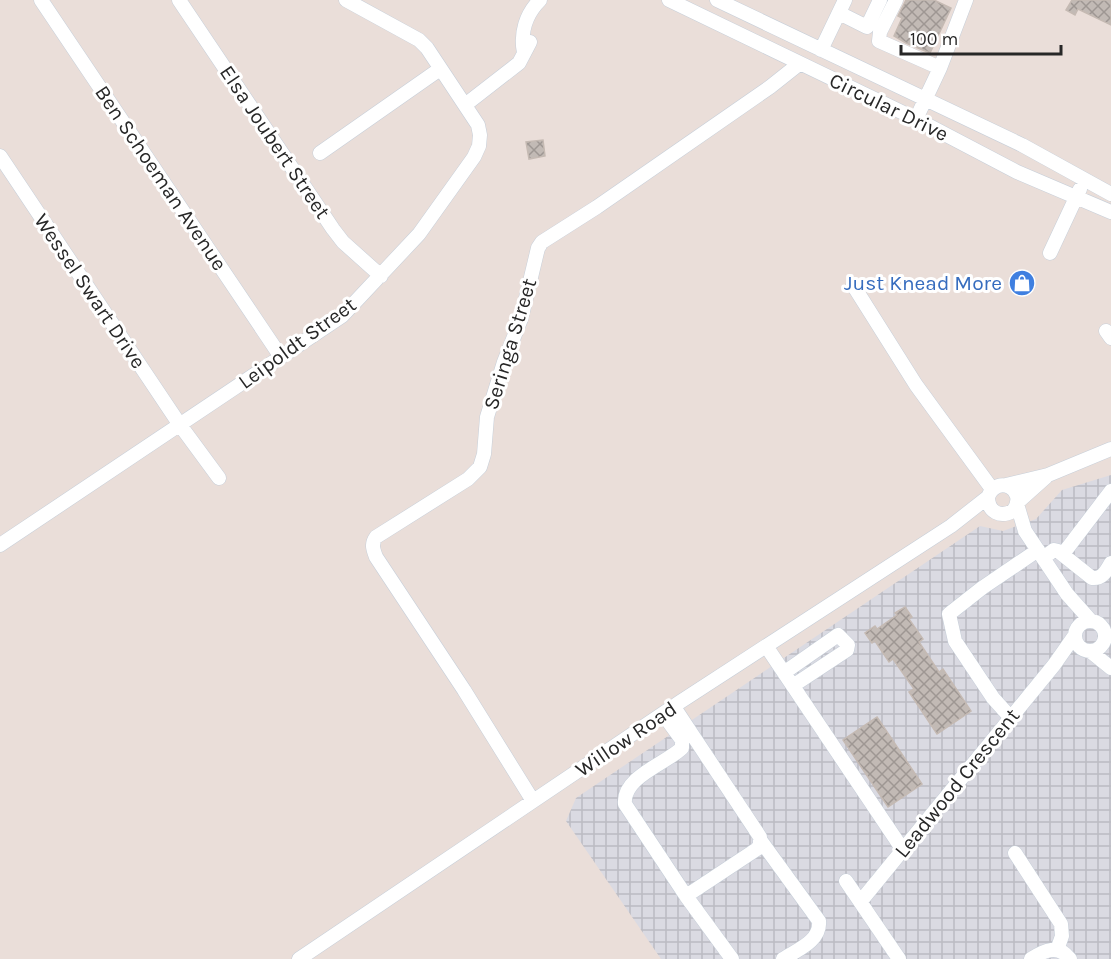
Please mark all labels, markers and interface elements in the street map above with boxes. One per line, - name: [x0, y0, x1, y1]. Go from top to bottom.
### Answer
- scale bar: [901, 18, 1062, 56]
- text: 100 m: [910, 28, 958, 50]
- street label: Elsa Joubert Street: [215, 61, 335, 223]
- street label: Circular Drive: [826, 68, 952, 146]
- street label: Ben Schoeman Avenue: [90, 81, 232, 275]
- street label: Wessel Swart Drive: [29, 209, 151, 373]
- shop icon: Just Knead More: [1007, 268, 1037, 298]
- place label: Just Knead More: [844, 271, 1002, 295]
- street label: Seringa Street: [479, 275, 541, 413]
- street label: Leipoldt Street: [234, 292, 361, 394]
- street label: Willow Road: [571, 696, 681, 782]
- street label: Leadwood Crescent: [890, 704, 1024, 862]

